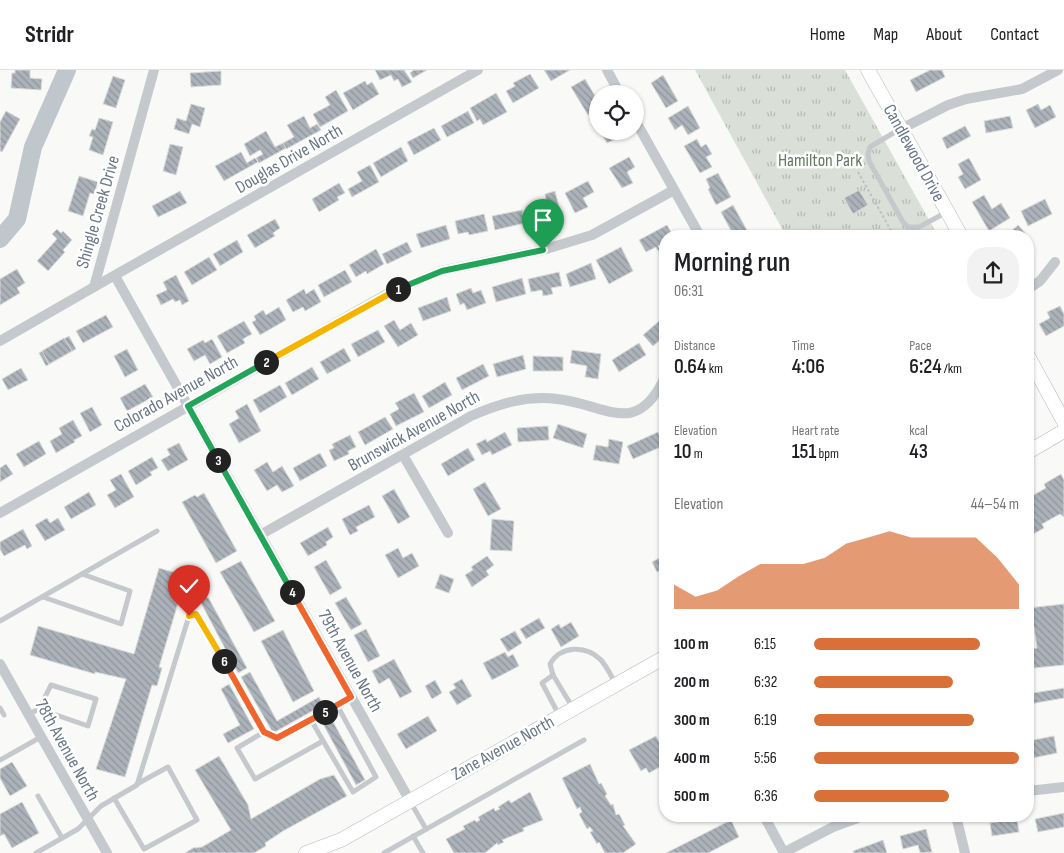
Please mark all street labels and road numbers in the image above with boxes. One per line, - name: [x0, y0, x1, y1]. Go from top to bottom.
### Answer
- street label: Candlewood Drive: [879, 101, 949, 205]
- street label: Douglas Drive North: [232, 120, 346, 198]
- street label: Shingle Creek Drive: [72, 153, 124, 271]
- street label: Colorado Avenue North: [110, 351, 242, 437]
- street label: Brunswick Avenue North: [344, 386, 484, 476]
- street label: 79th Avenue North: [313, 606, 387, 716]
- street label: 78th Avenue North: [30, 695, 104, 805]
- street label: Zane Avenue North: [448, 711, 558, 785]

